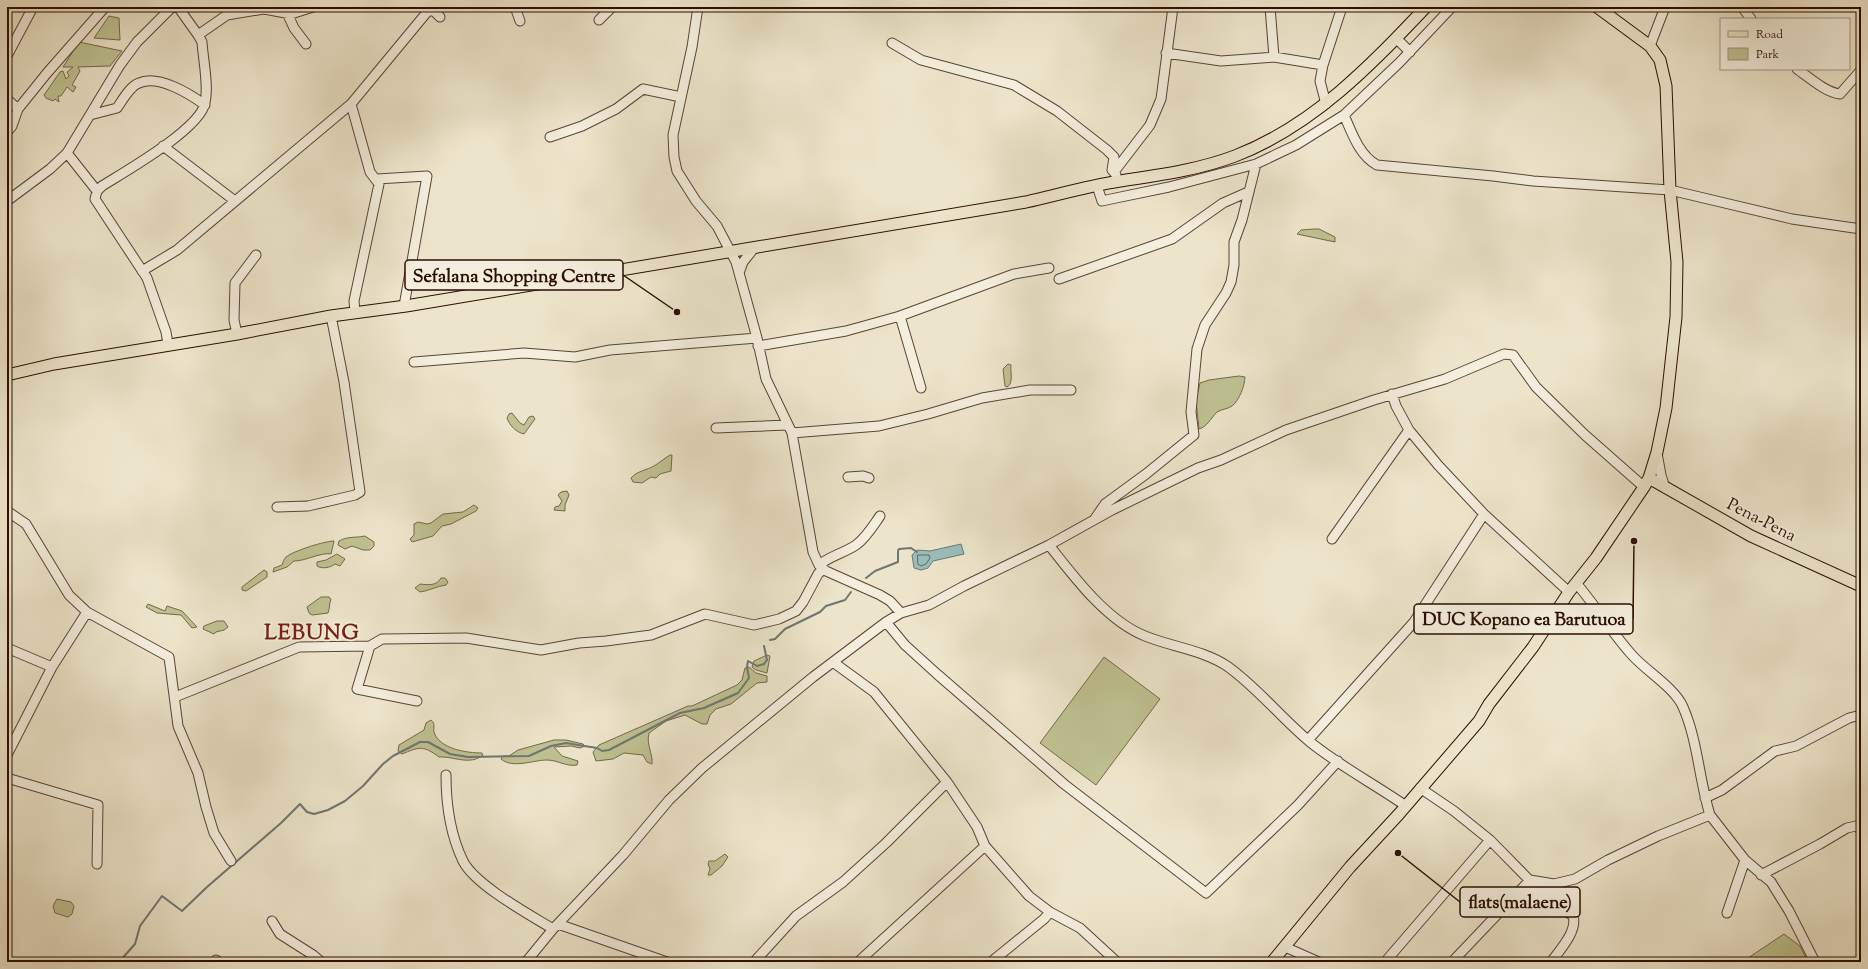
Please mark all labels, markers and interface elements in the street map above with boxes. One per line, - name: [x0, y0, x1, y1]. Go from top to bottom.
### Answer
- legend: [1720, 18, 1850, 70]
- text: Road: [1756, 26, 1783, 44]
- text: Park: [1756, 46, 1779, 64]
- callout: Sefalana Shopping Centre: [405, 260, 623, 290]
- text: Sefalana Shopping Centre: [413, 265, 616, 291]
- street label: Pena-Pena: [1722, 493, 1800, 549]
- callout: DUC Kopano ea Barutuoa: [1414, 604, 1633, 634]
- text: DUC Kopano ea Barutuoa: [1422, 608, 1626, 634]
- district label: LEBUNG: [264, 619, 360, 649]
- callout: flats(malaene): [1460, 887, 1580, 917]
- text: flats(malaene): [1468, 891, 1572, 917]

